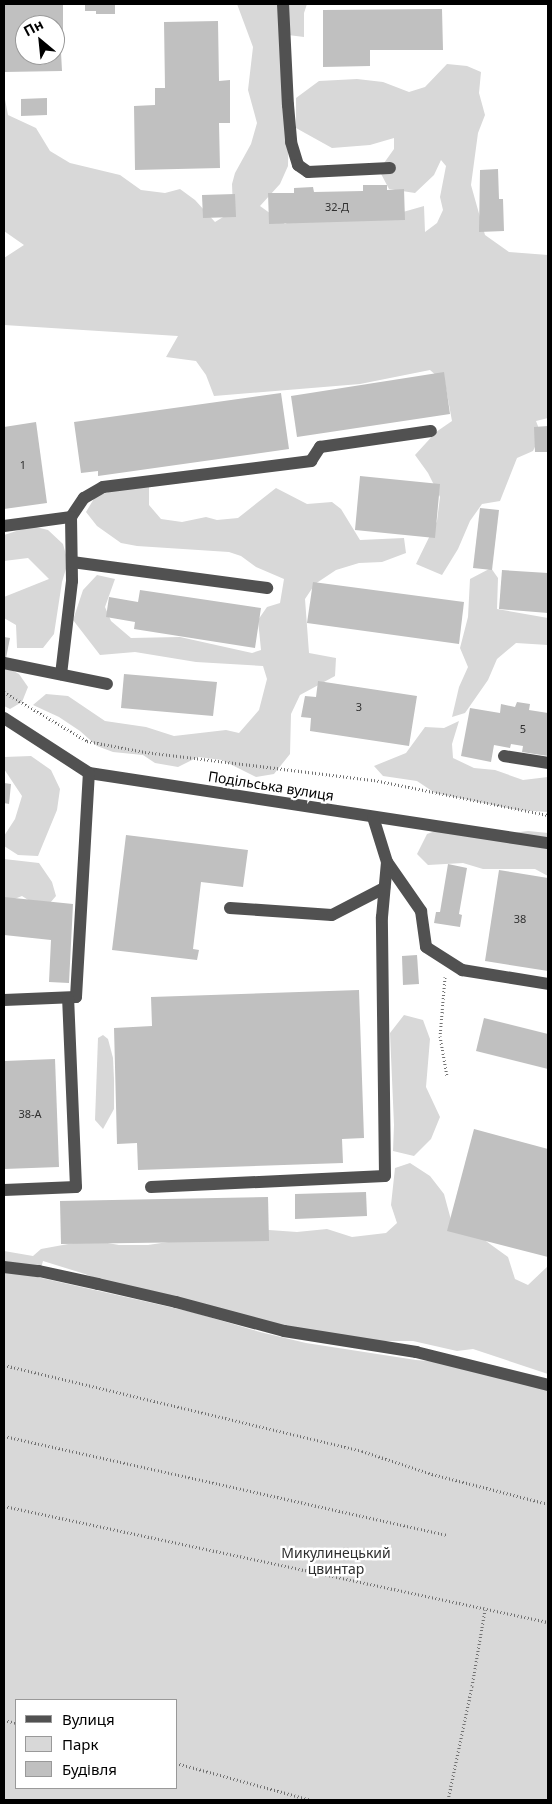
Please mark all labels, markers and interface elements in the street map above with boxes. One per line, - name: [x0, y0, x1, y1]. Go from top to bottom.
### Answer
- text: Пн: [20, 14, 46, 40]
- north arrow: [15, 15, 65, 65]
- house number: 32-Д: [325, 200, 349, 214]
- house number: 1: [20, 458, 26, 472]
- house number: 3: [356, 700, 362, 714]
- house number: 5: [520, 722, 526, 736]
- street label: Подільська вулиця: [207, 768, 335, 804]
- house number: 38: [514, 912, 526, 926]
- house number: 38-А: [18, 1107, 42, 1121]
- park label: Микулинецький цвинтар: [281, 1545, 391, 1578]
- legend: [15, 1699, 178, 1789]
- text: Вулиця: [62, 1709, 115, 1729]
- text: Парк: [62, 1734, 98, 1754]
- text: Будівля: [62, 1759, 117, 1779]

